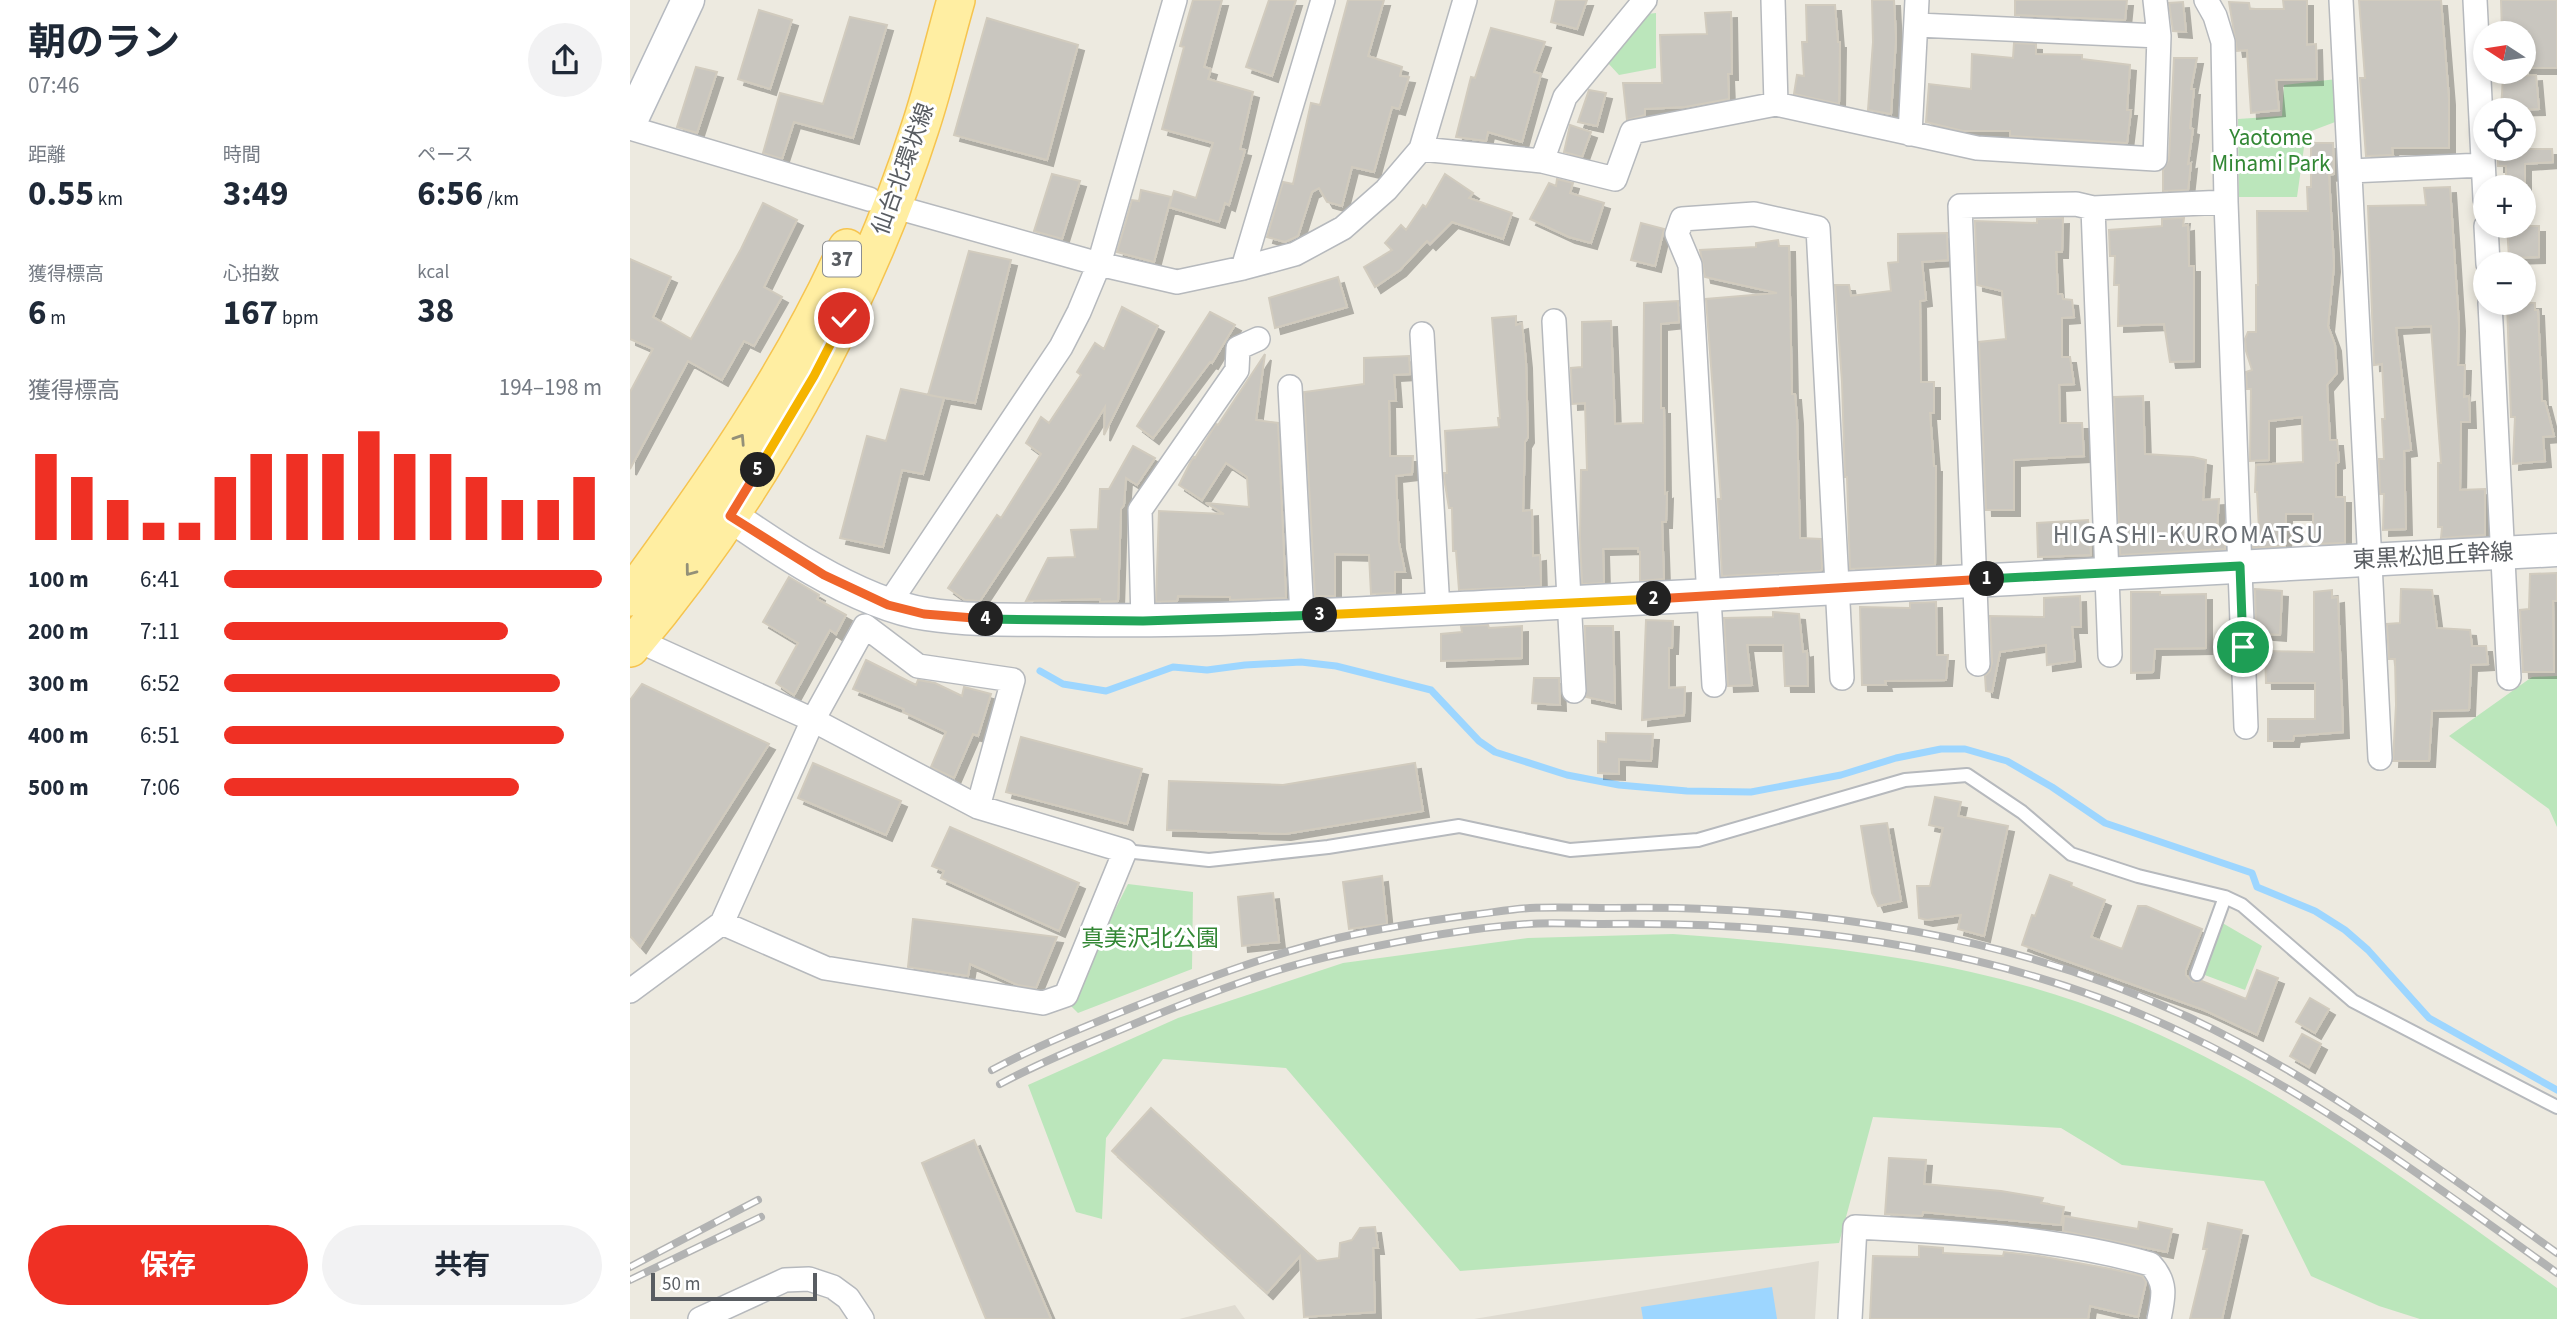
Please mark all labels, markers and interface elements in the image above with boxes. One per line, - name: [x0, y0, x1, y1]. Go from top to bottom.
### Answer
- text: 朝のラン: [28, 16, 180, 70]
- north arrow: [2473, 21, 2536, 84]
- map controls: [2473, 21, 2536, 315]
- button: share: [528, 23, 602, 97]
- text: 07:46: [28, 69, 79, 102]
- button: locate: [2473, 98, 2536, 161]
- street label: 仙台北環状線: [864, 99, 942, 239]
- park label: Yaotome Minami Park: [2212, 121, 2331, 180]
- text: 距離: [28, 142, 66, 169]
- text: 時間: [223, 142, 261, 169]
- text: ペース: [417, 142, 473, 169]
- text: 0.55: [28, 169, 94, 219]
- text: 3:49: [223, 169, 289, 219]
- text: 6:56: [417, 169, 483, 219]
- button: +: [2473, 175, 2536, 238]
- text: km: [94, 186, 123, 213]
- text: /km: [483, 186, 519, 213]
- road number: 37: [823, 242, 861, 276]
- button: −: [2473, 252, 2536, 315]
- text: kcal: [417, 259, 449, 286]
- text: 獲得標高: [28, 261, 104, 288]
- text: 心拍数: [223, 261, 280, 288]
- text: 38: [417, 286, 454, 336]
- text: 6: [28, 288, 46, 338]
- text: 167: [223, 288, 278, 338]
- pin: [814, 288, 874, 348]
- icon: check: [825, 299, 863, 337]
- text: m: [46, 305, 66, 332]
- text: bpm: [278, 305, 319, 332]
- text: 194–198 m: [499, 371, 602, 404]
- text: 獲得標高: [28, 374, 120, 407]
- one-way arrow: [732, 434, 745, 447]
- pin: 5: [740, 452, 776, 488]
- text: 5: [752, 456, 763, 483]
- district label: HIGASHI-KUROMATSU: [2053, 516, 2325, 553]
- street label: 東黒松旭丘幹線: [2352, 535, 2514, 577]
- pin: 1: [1970, 562, 2004, 596]
- text: 100 m: [28, 563, 89, 596]
- text: 6:41: [140, 563, 180, 596]
- one-way arrow: [685, 563, 698, 575]
- text: 1: [1981, 565, 1992, 592]
- pin: 2: [1636, 582, 1672, 616]
- text: 2: [1648, 585, 1659, 612]
- pin: 3: [1302, 598, 1338, 632]
- text: 3: [1314, 601, 1325, 628]
- pin: 4: [968, 602, 1004, 636]
- text: 4: [980, 605, 991, 632]
- text: 200 m: [28, 615, 89, 648]
- text: 7:11: [140, 615, 180, 648]
- pin: [2213, 617, 2273, 677]
- icon: arrive: [2224, 628, 2262, 666]
- text: 300 m: [28, 667, 89, 700]
- text: 6:52: [140, 667, 180, 700]
- text: 400 m: [28, 719, 89, 752]
- text: 6:51: [140, 719, 180, 752]
- text: 500 m: [28, 771, 89, 804]
- text: 7:06: [140, 771, 180, 804]
- park label: 真美沢北公園: [1081, 922, 1219, 955]
- button: 保存: [28, 1225, 308, 1305]
- button: 共有: [322, 1225, 602, 1305]
- scale bar: [651, 1270, 817, 1302]
- text: 50 m: [662, 1271, 700, 1298]

